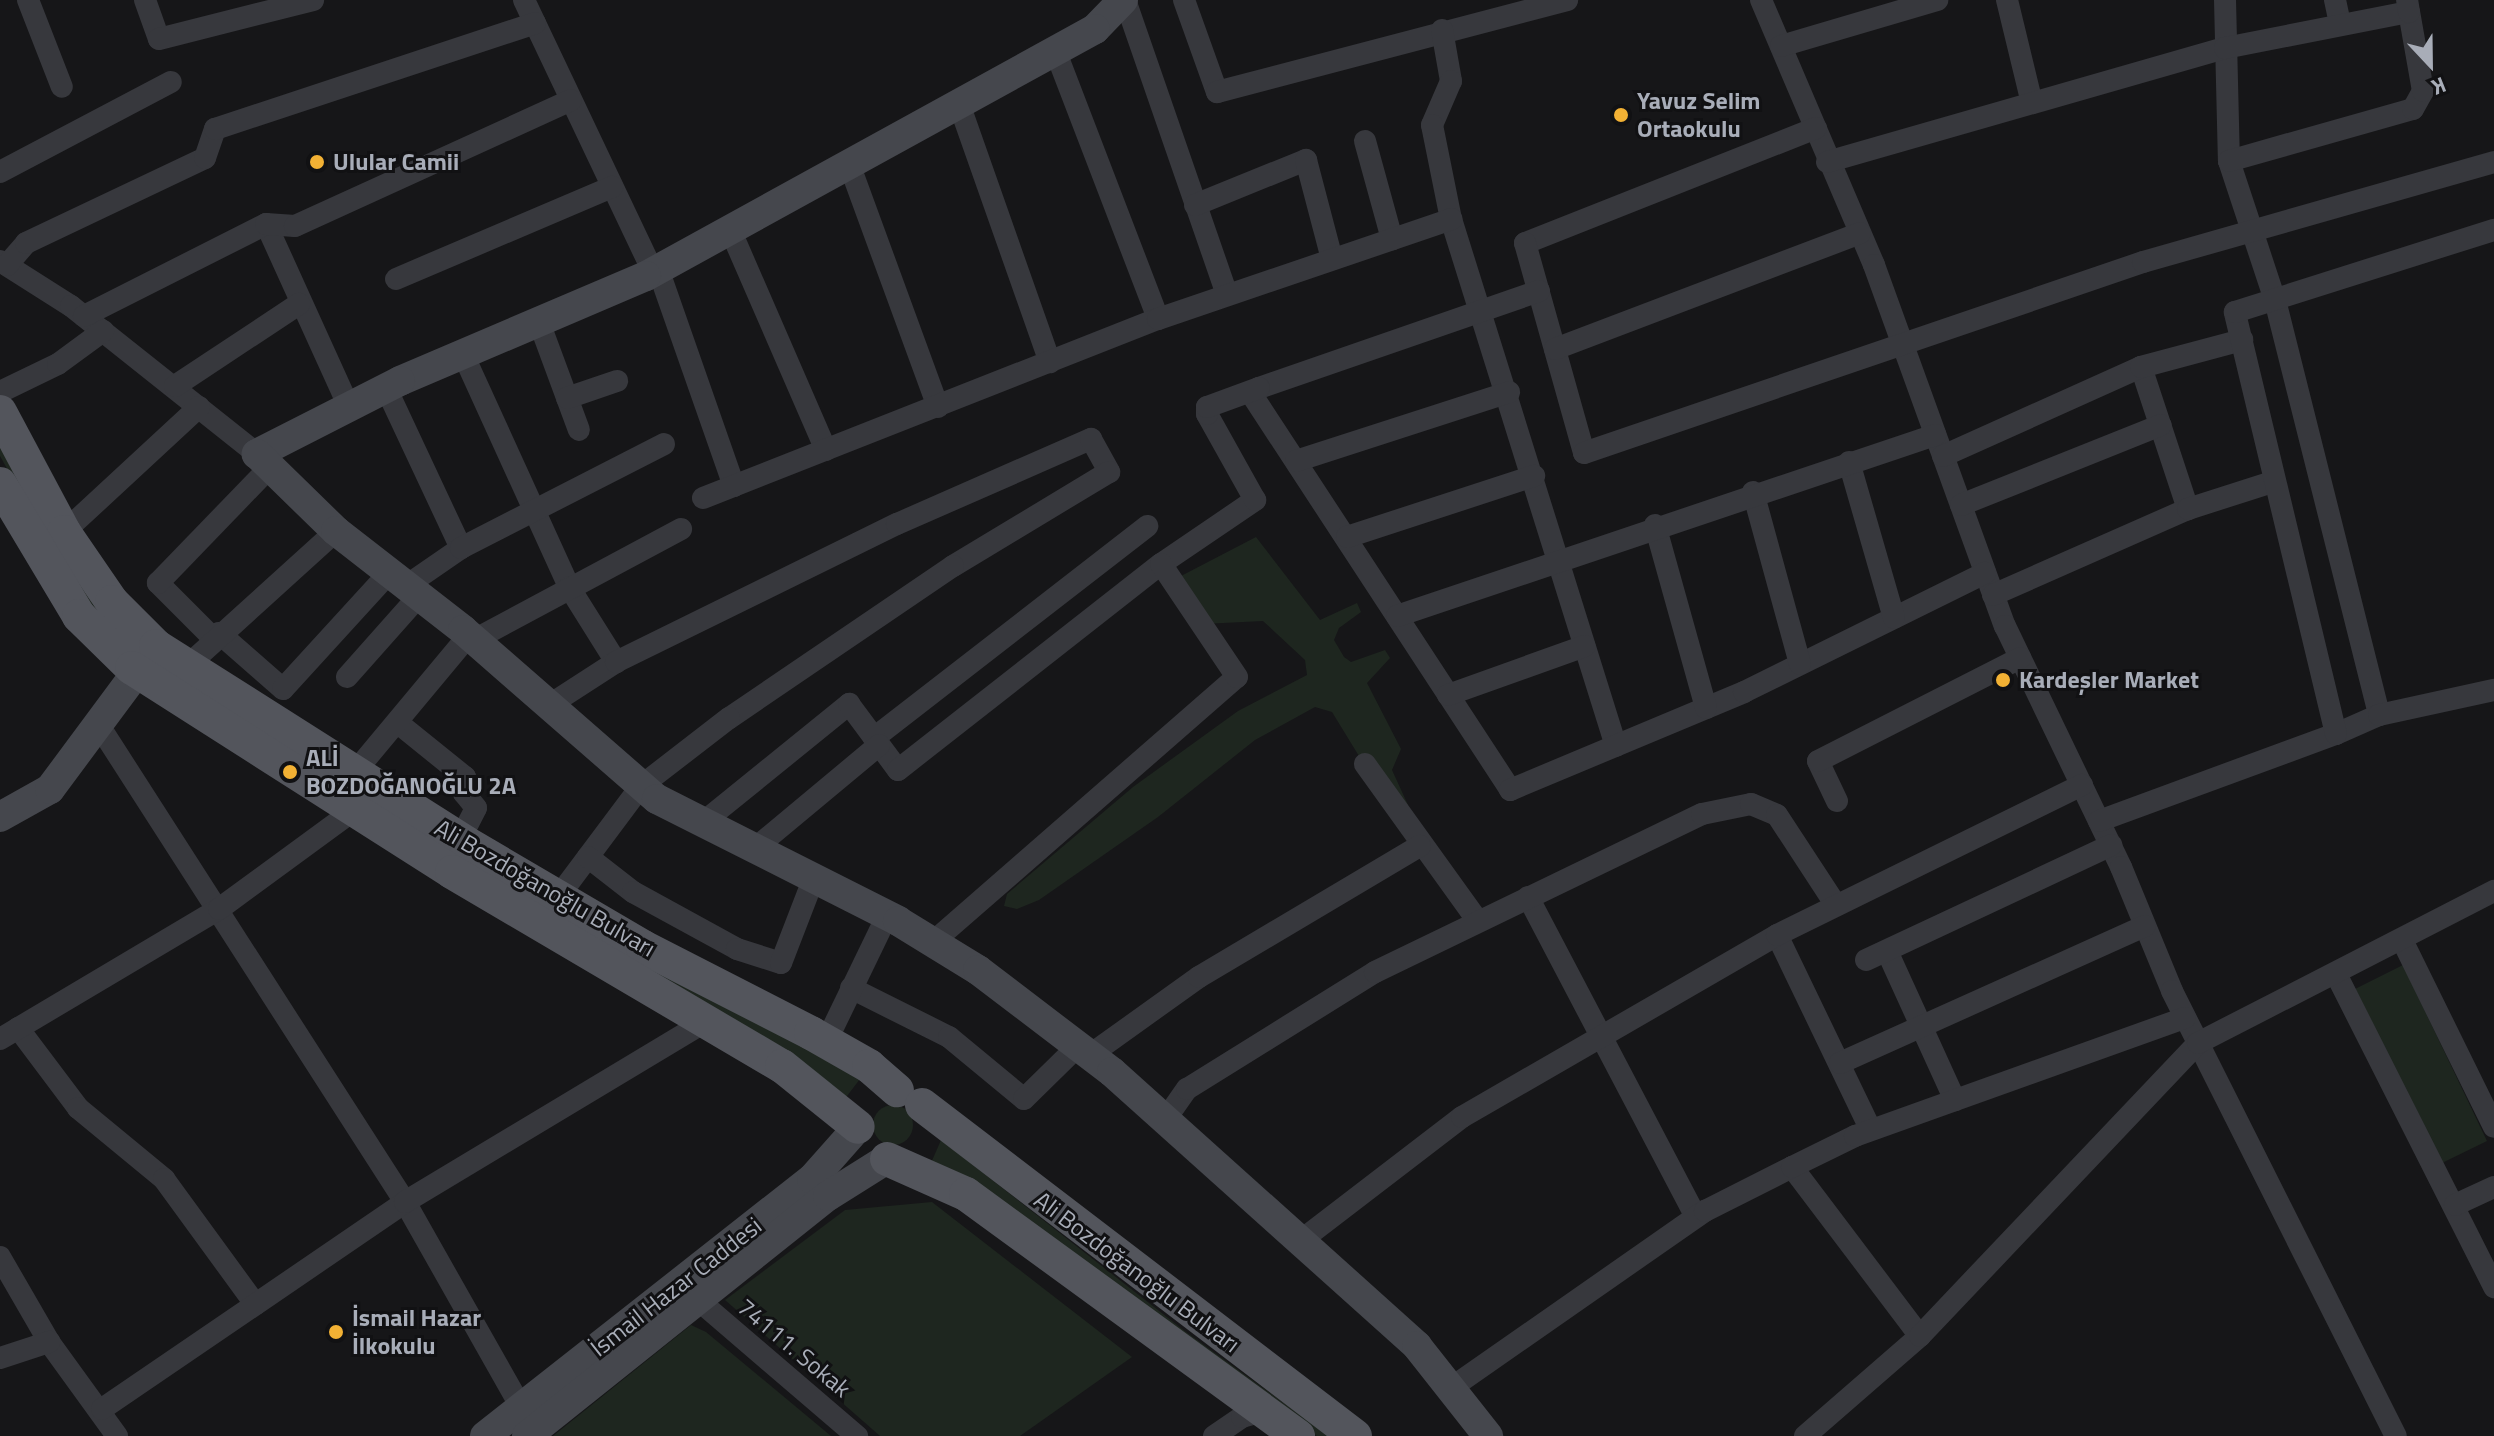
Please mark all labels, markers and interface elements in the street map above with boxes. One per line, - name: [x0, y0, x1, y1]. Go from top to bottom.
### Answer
- north arrow: [2390, 24, 2470, 104]
- text: K: [2427, 68, 2451, 104]
- place label: Yavuz Selim Ortaokulu: [1637, 87, 1760, 143]
- marker: Yavuz Selim Ortaokulu: [1612, 106, 1630, 124]
- place label: Ulular Camii: [333, 148, 459, 176]
- marker: Ulular Camii: [308, 153, 326, 171]
- place label: Kardeşler Market: [2019, 666, 2199, 694]
- marker: Kardeşler Market: [1994, 671, 2012, 689]
- place label: ALİ BOZDOĞANOĞLU 2A: [306, 744, 516, 800]
- marker: ALİ BOZDOĞANOĞLU 2A: [281, 763, 299, 781]
- street label: Ali Bozdoğanoğlu Bulvarı: [430, 813, 660, 963]
- street label: Ali Bozdoğanoğlu Bulvarı: [1029, 1185, 1245, 1359]
- street label: İsmail Hazar Caddesi: [585, 1211, 767, 1363]
- street label: 74111. Sokak: [732, 1293, 856, 1403]
- place label: İsmail Hazar İlkokulu: [352, 1304, 481, 1360]
- marker: İsmail Hazar İlkokulu: [327, 1323, 345, 1341]

